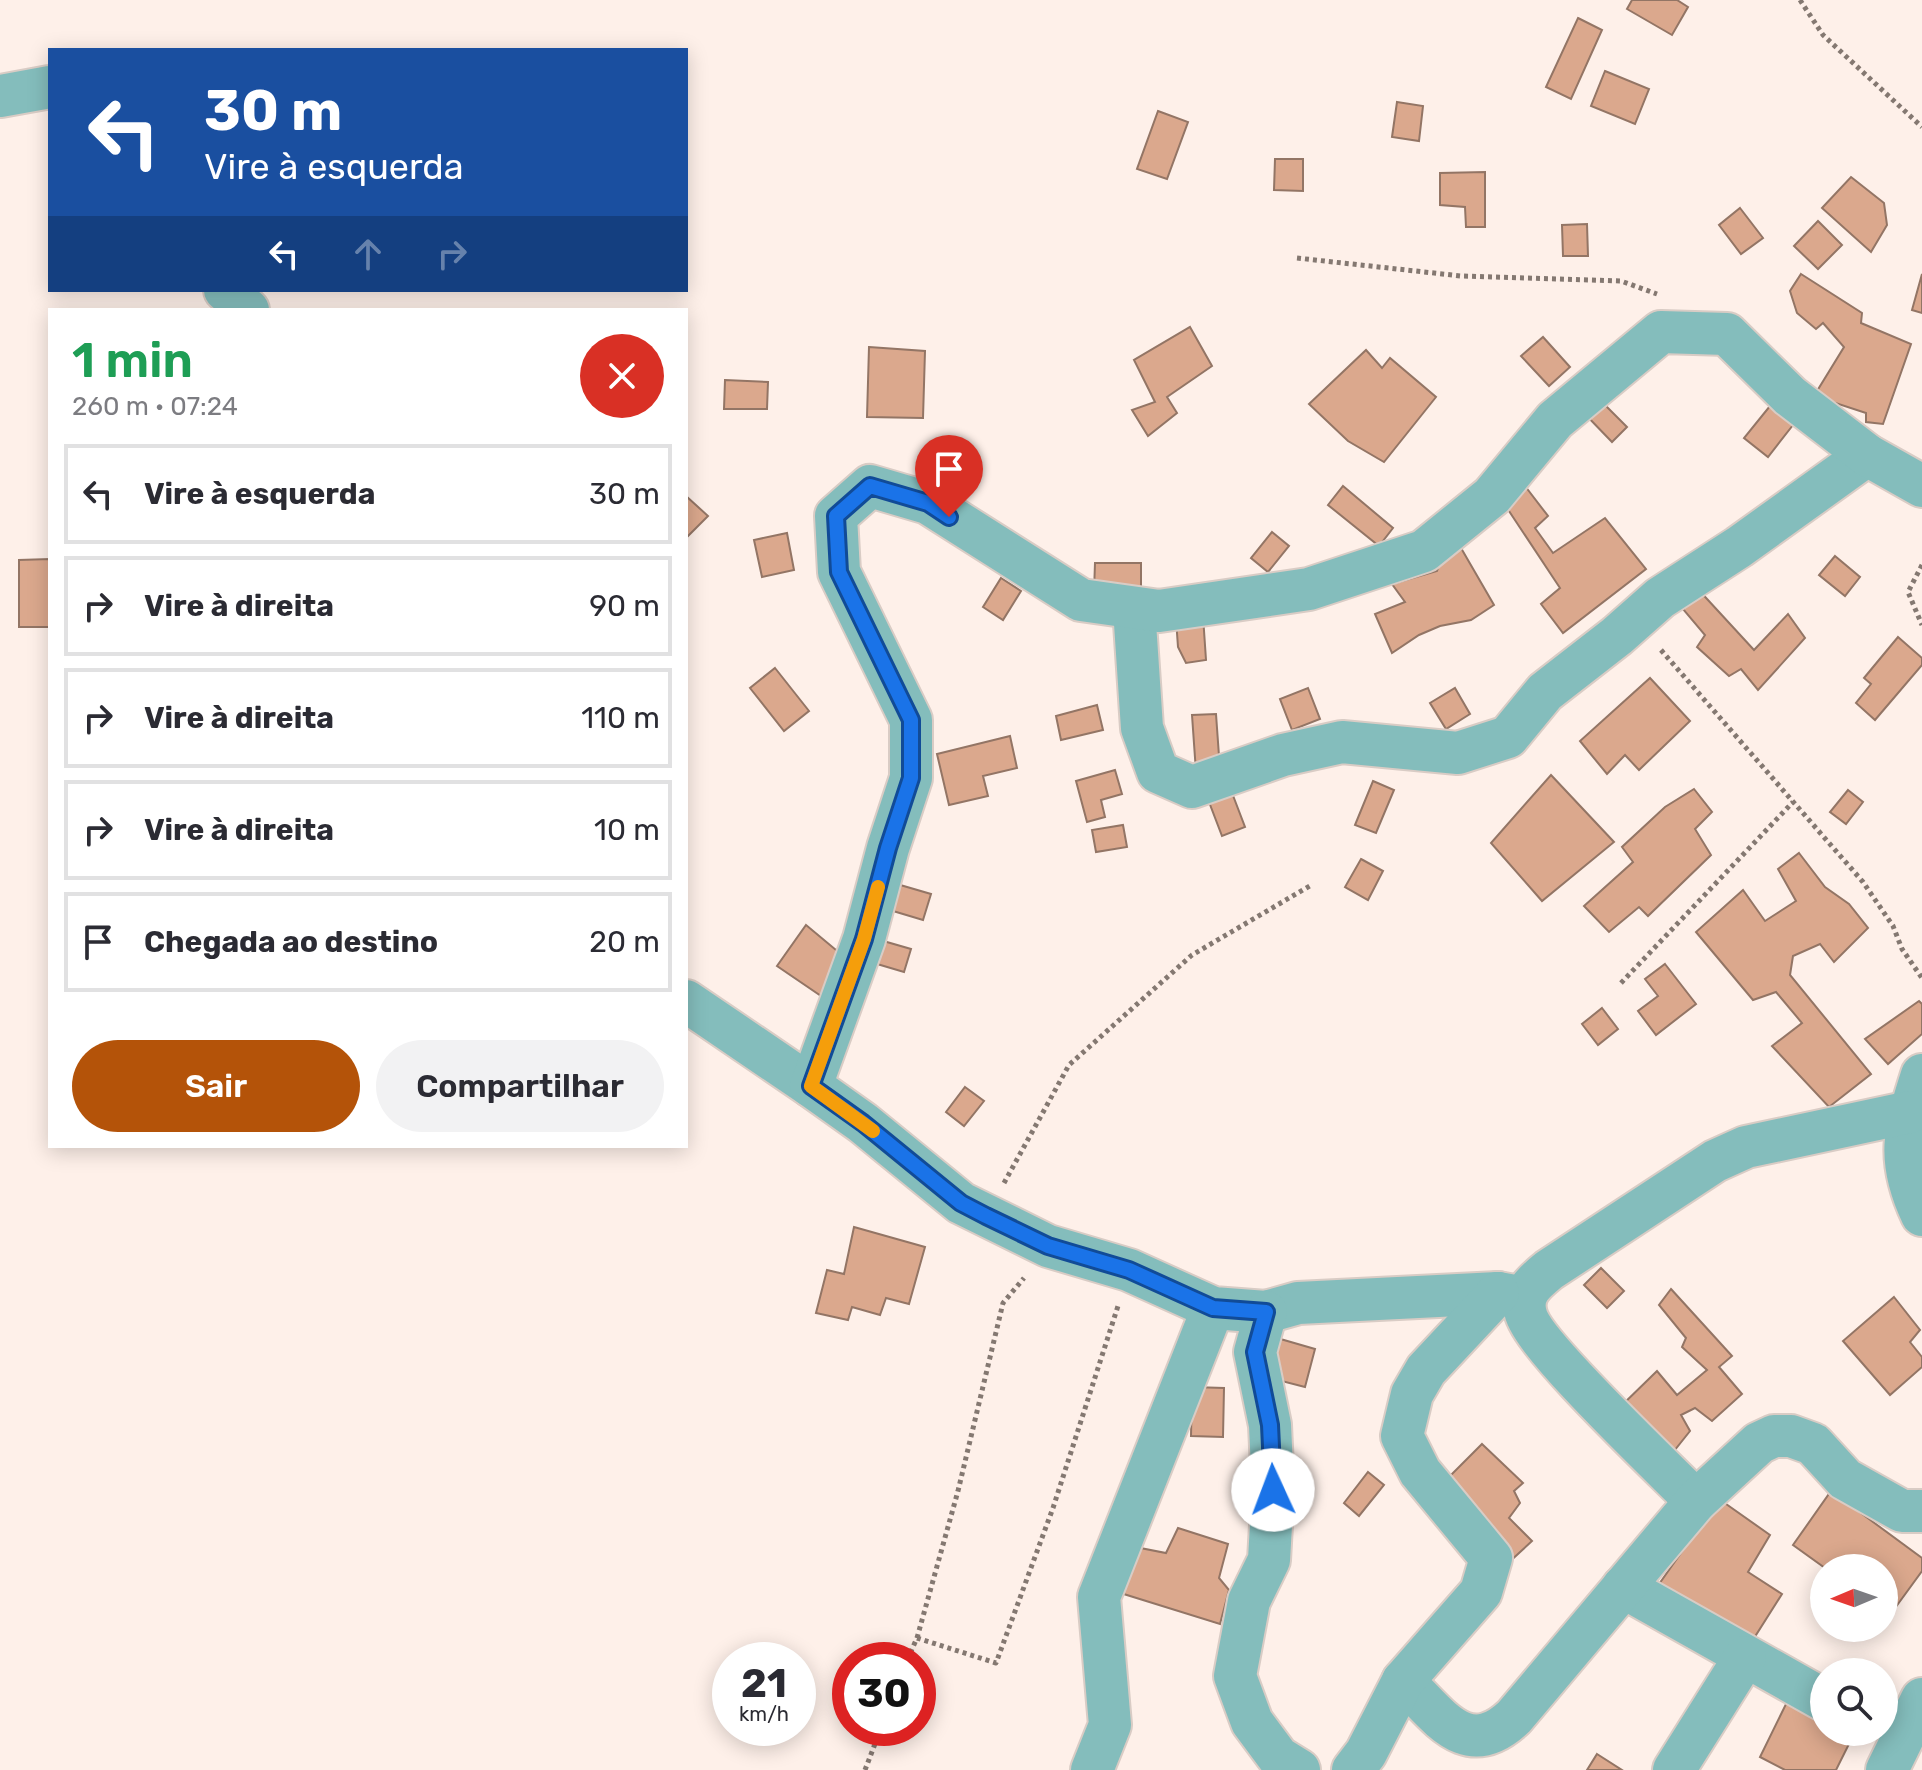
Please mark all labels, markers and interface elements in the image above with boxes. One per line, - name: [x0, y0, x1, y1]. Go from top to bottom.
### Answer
- text: 30 m: [204, 78, 342, 144]
- icon: left: [72, 80, 176, 184]
- text: Vire à esquerda: [204, 145, 464, 188]
- icon: left: [262, 232, 306, 276]
- icon: ahead: [346, 232, 390, 276]
- icon: right: [430, 232, 474, 276]
- text: 1 min: [72, 332, 193, 389]
- button: close: [580, 334, 664, 418]
- text: 260 m · 07:24: [72, 391, 238, 422]
- pin: [915, 435, 983, 517]
- icon: arrive: [927, 447, 971, 491]
- icon: left: [76, 472, 120, 516]
- text: Vire à esquerda: [144, 476, 375, 512]
- text: 30 m: [589, 476, 660, 512]
- icon: right: [76, 584, 120, 628]
- text: Vire à direita: [144, 588, 334, 624]
- text: 90 m: [589, 588, 660, 624]
- icon: right: [76, 696, 120, 740]
- text: Vire à direita: [144, 700, 334, 736]
- text: 110 m: [581, 700, 660, 736]
- icon: right: [76, 808, 120, 852]
- text: Vire à direita: [144, 812, 334, 848]
- text: 10 m: [594, 812, 660, 848]
- icon: arrive: [76, 920, 120, 964]
- text: Chegada ao destino: [144, 924, 438, 960]
- text: 20 m: [589, 924, 660, 960]
- button: Sair: [72, 1040, 360, 1132]
- button: Compartilhar: [376, 1040, 664, 1132]
- position arrow: [1231, 1448, 1315, 1532]
- north arrow: [1810, 1554, 1898, 1642]
- map controls: [1810, 1554, 1898, 1746]
- speed limit sign: 30: [832, 1642, 936, 1746]
- button: search: [1810, 1658, 1898, 1746]
- text: 21: [741, 1660, 787, 1707]
- text: km/h: [739, 1702, 789, 1726]

